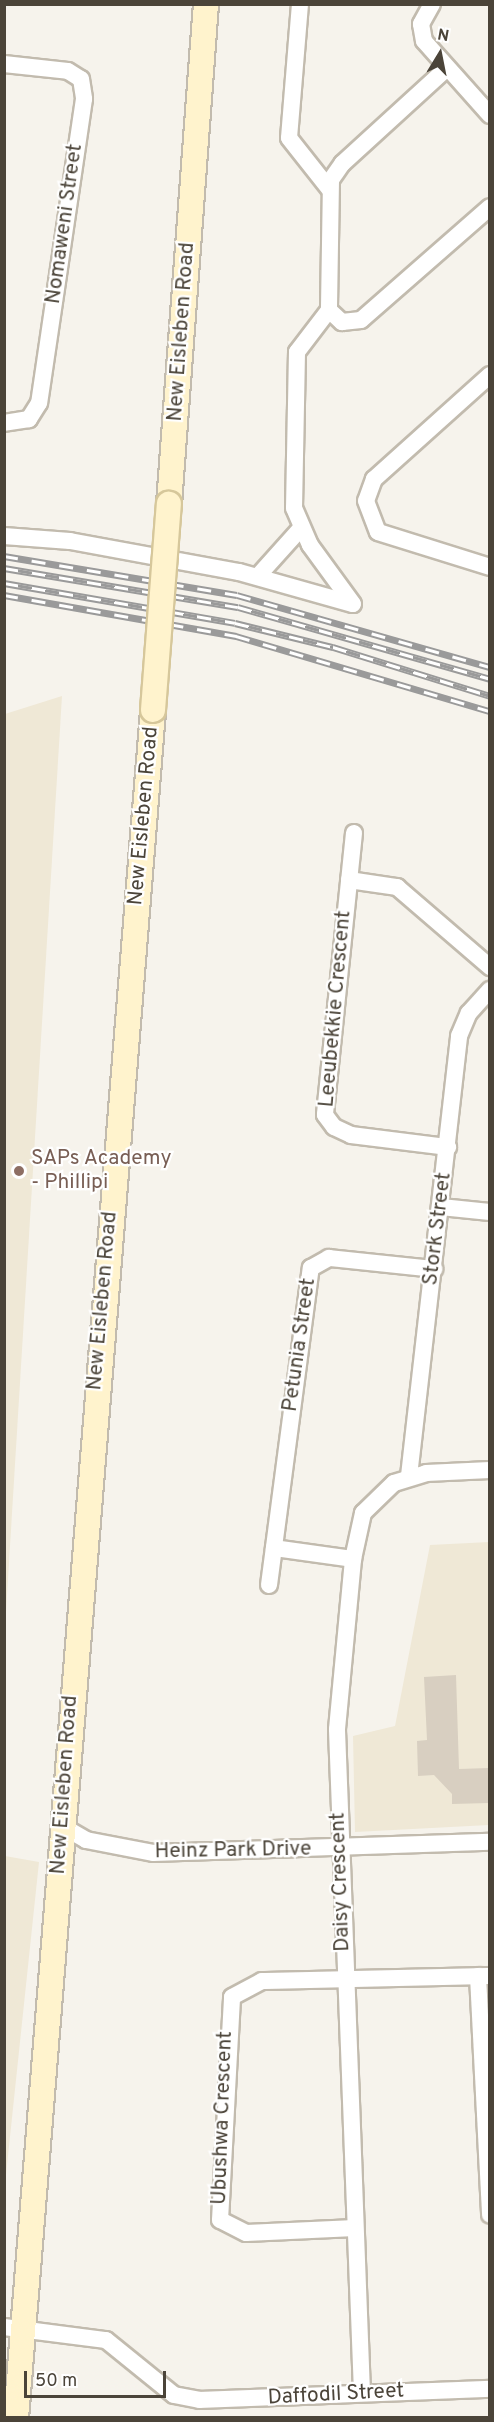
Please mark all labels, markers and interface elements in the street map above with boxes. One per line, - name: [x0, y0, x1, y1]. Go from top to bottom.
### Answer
- north arrow: [410, 24, 470, 84]
- text: N: [436, 25, 451, 47]
- street label: Nomaweni Street: [41, 142, 89, 306]
- street label: New Eisleben Road: [163, 242, 201, 422]
- street label: New Eisleben Road: [124, 725, 164, 907]
- street label: Leeubekkie Crescent: [315, 910, 357, 1108]
- place label: SAPs Academy - Phillipi: [31, 1146, 172, 1196]
- marker: SAPs Academy - Phillipi: [12, 1164, 26, 1178]
- street label: Stork Street: [419, 1171, 457, 1287]
- street label: New Eisleben Road: [83, 1210, 123, 1392]
- street label: Petunia Street: [278, 1277, 322, 1413]
- street label: New Eisleben Road: [46, 1695, 84, 1875]
- street label: Daisy Crescent: [326, 1812, 356, 1952]
- street label: Heinz Park Drive: [154, 1837, 312, 1865]
- street label: Ubushwa Crescent: [207, 2031, 239, 2205]
- scale bar: [27, 2359, 170, 2397]
- text: 50 m: [35, 2370, 77, 2393]
- street label: Daffodil Street: [267, 2379, 405, 2411]

